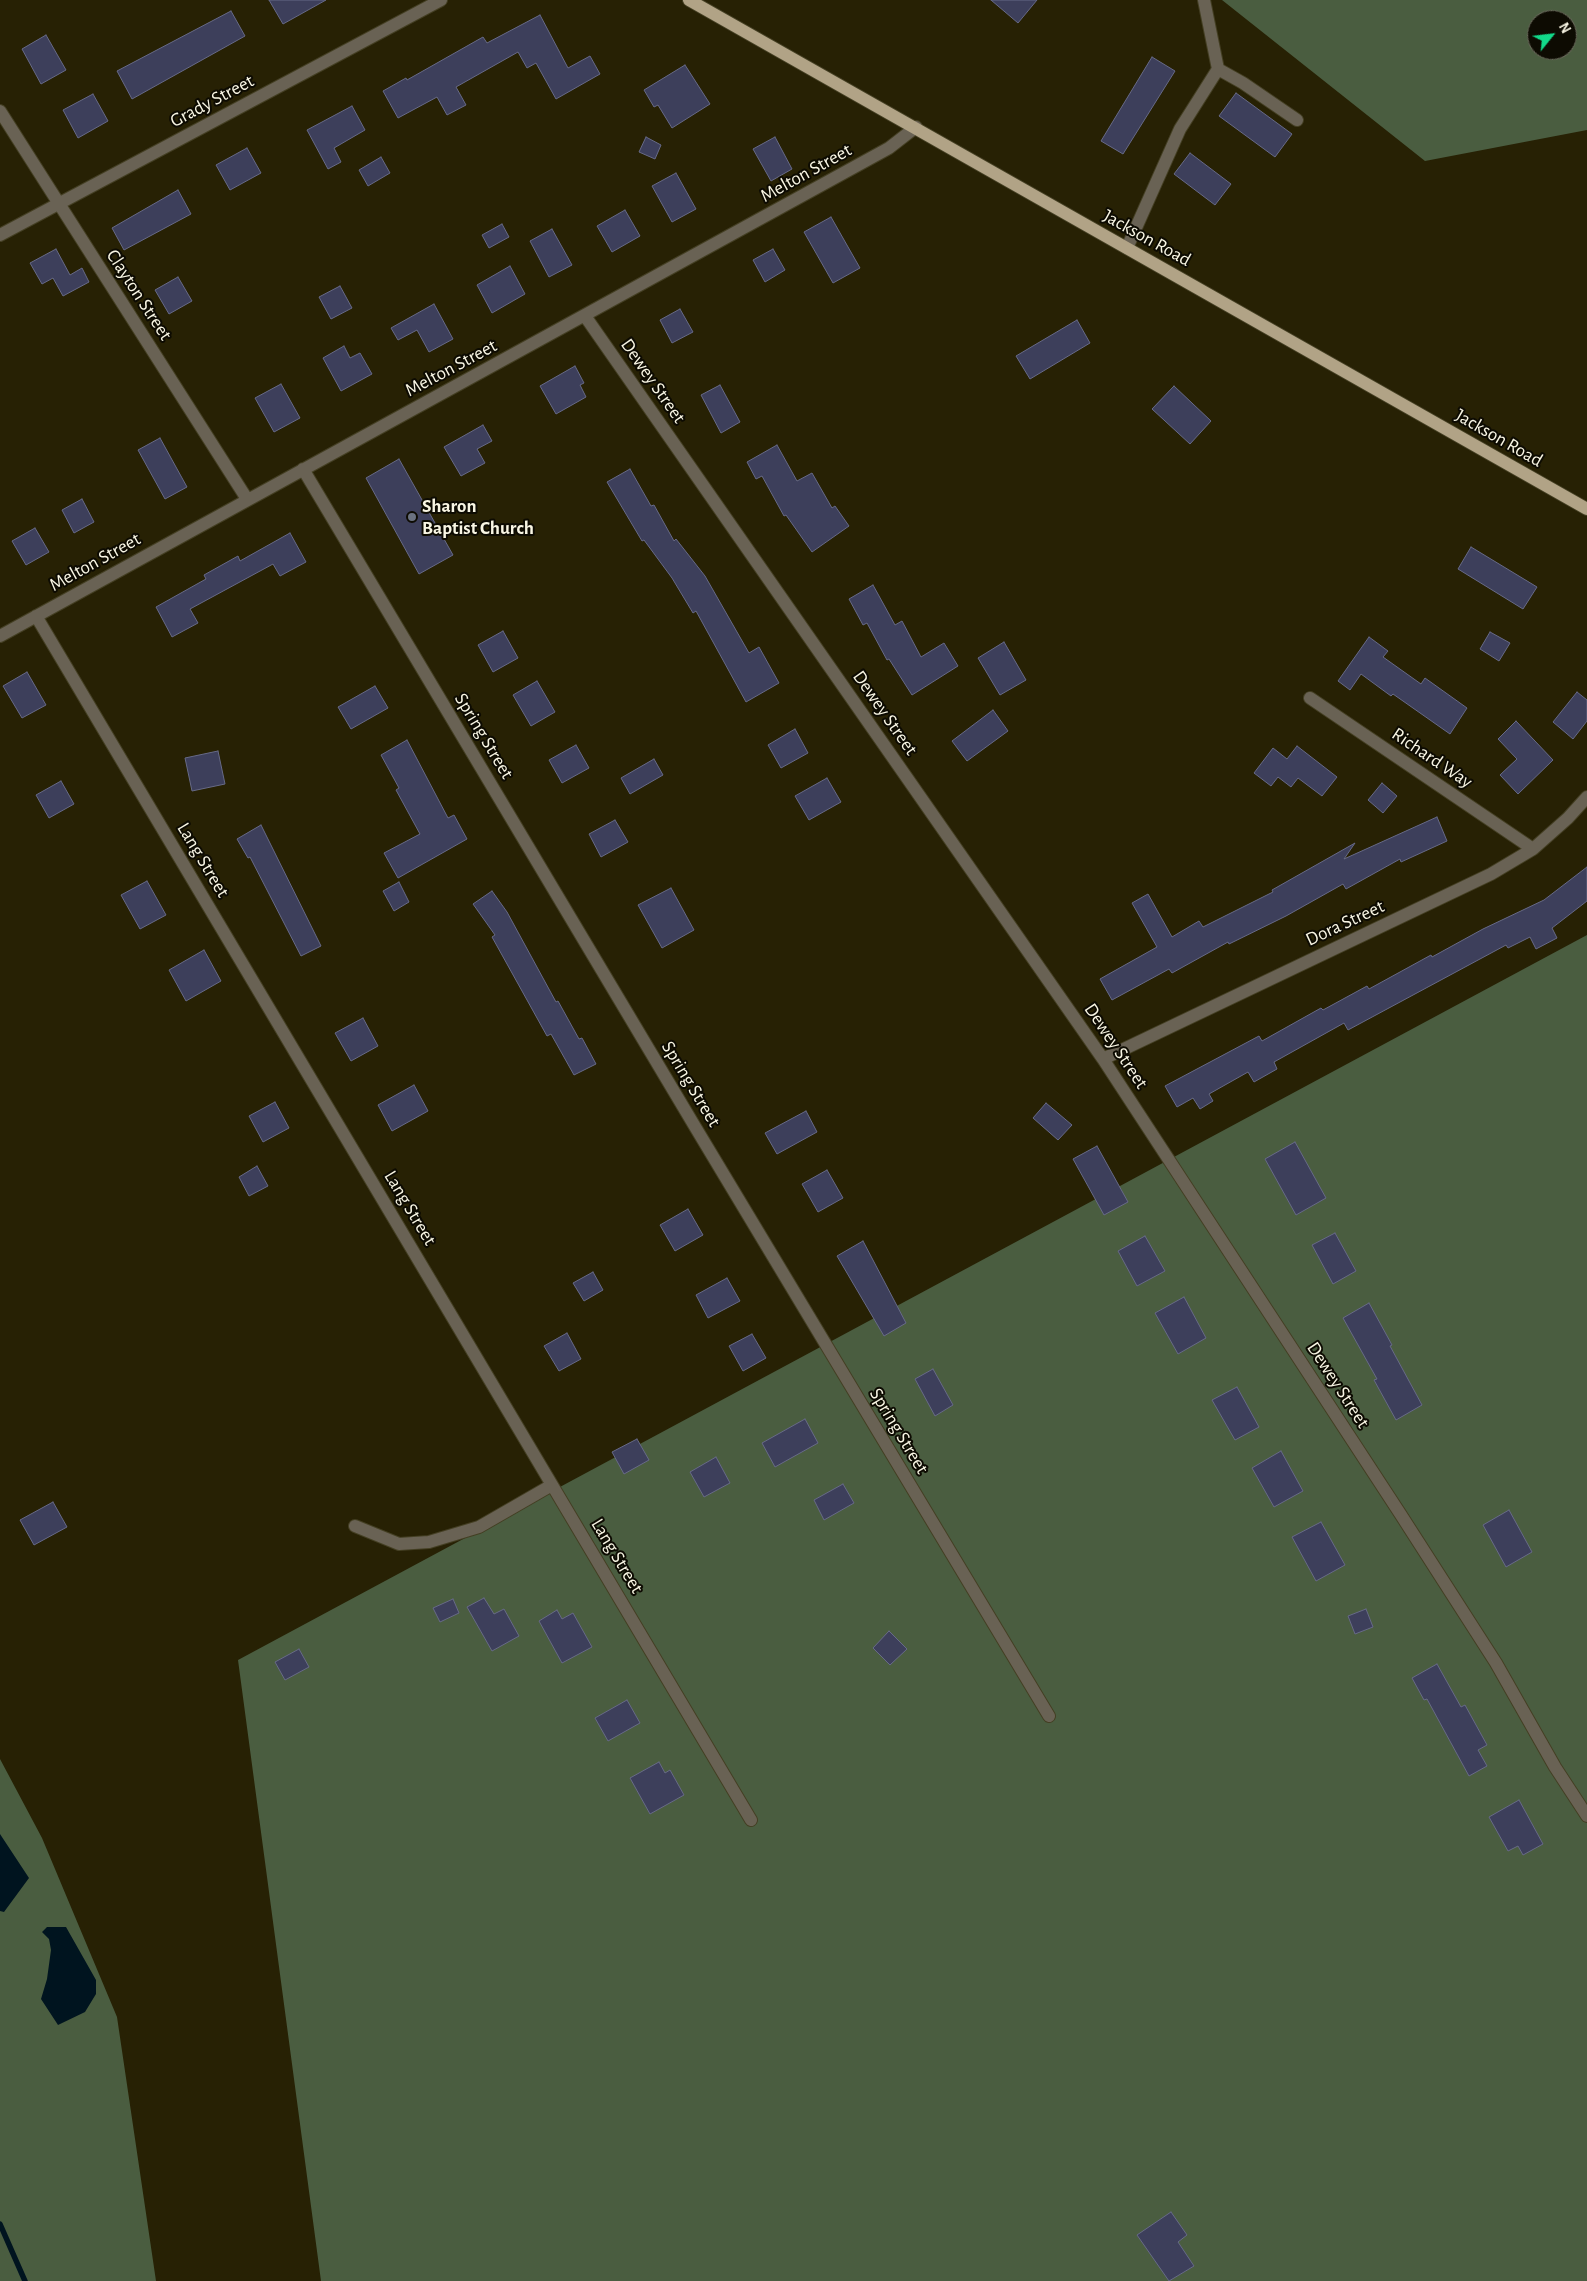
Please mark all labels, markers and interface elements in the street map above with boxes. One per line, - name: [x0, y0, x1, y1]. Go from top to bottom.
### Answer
- north arrow: [1527, 10, 1577, 60]
- text: N: [1556, 21, 1573, 36]
- street label: Grady Street: [166, 69, 258, 133]
- street label: Melton Street: [756, 139, 856, 207]
- street label: Jackson Road: [1099, 204, 1195, 272]
- street label: Clayton Street: [101, 245, 177, 345]
- street label: Melton Street: [401, 334, 501, 402]
- street label: Dewey Street: [615, 334, 691, 428]
- street label: Jackson Road: [1451, 404, 1547, 472]
- place label: Sharon Baptist Church: [422, 495, 534, 539]
- marker: Sharon Baptist Church: [406, 511, 418, 523]
- street label: Melton Street: [45, 528, 145, 596]
- street label: Dewey Street: [847, 666, 923, 760]
- street label: Spring Street: [449, 689, 519, 783]
- street label: Richard Way: [1387, 723, 1477, 793]
- street label: Lang Street: [172, 818, 234, 902]
- street label: Dora Street: [1302, 895, 1388, 951]
- street label: Dewey Street: [1079, 999, 1153, 1093]
- street label: Spring Street: [656, 1037, 726, 1131]
- street label: Lang Street: [379, 1166, 441, 1250]
- street label: Dewey Street: [1302, 1338, 1374, 1432]
- street label: Spring Street: [864, 1384, 934, 1478]
- street label: Lang Street: [586, 1514, 648, 1598]

